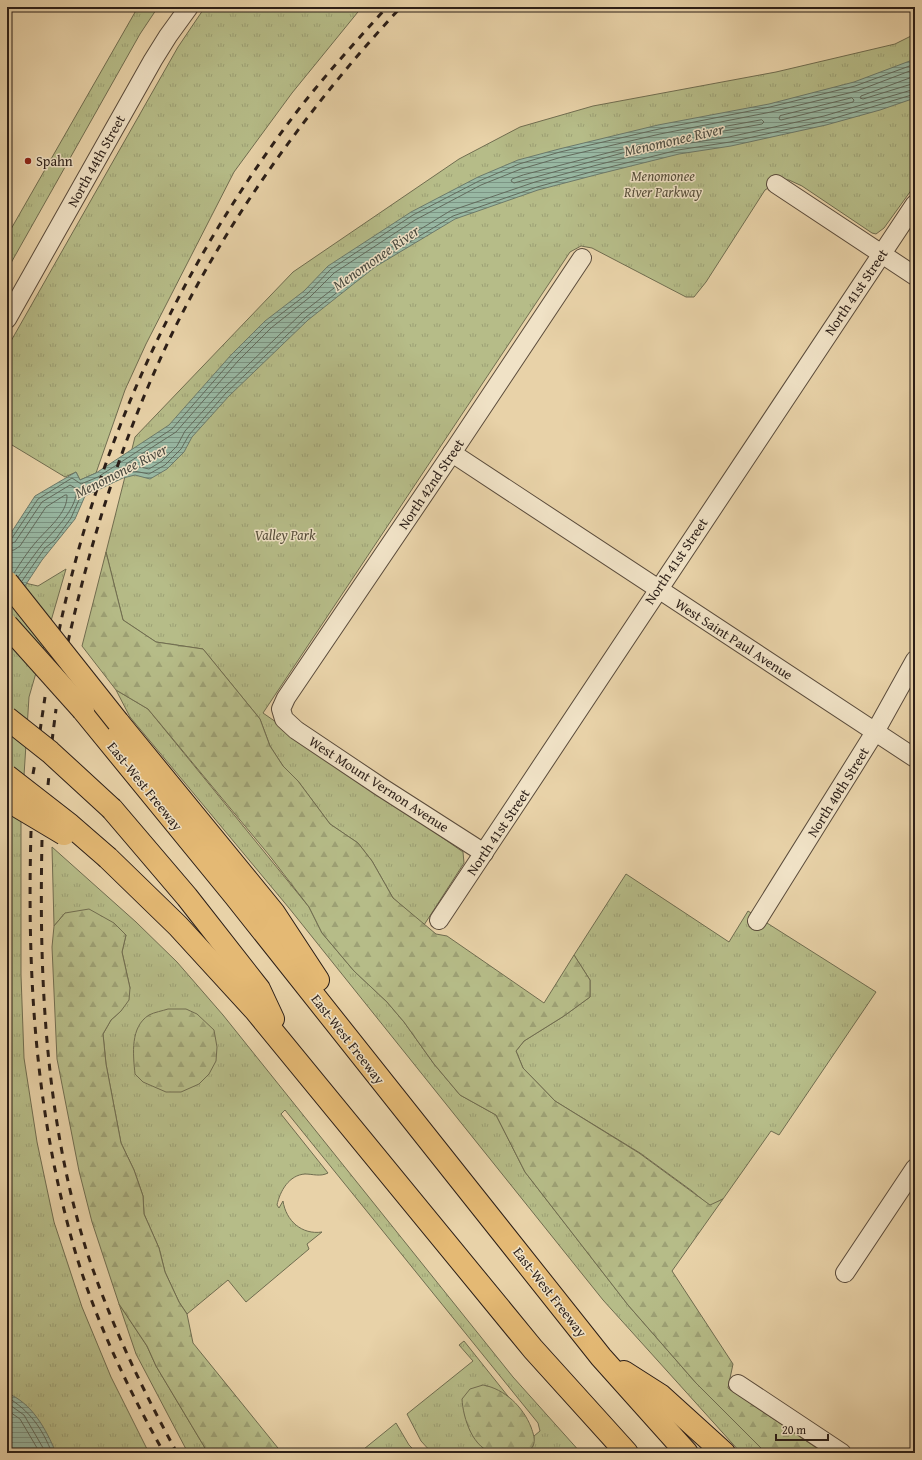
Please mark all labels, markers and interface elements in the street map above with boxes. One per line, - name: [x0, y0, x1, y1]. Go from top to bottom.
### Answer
- street label: North 44th Street: [62, 111, 130, 211]
- water label: Menomonee River: [622, 118, 726, 161]
- place label: Spahn: [36, 151, 73, 171]
- marker: Spahn: [23, 156, 33, 166]
- park label: Menomonee River Parkway: [623, 166, 702, 202]
- water label: Menomonee River: [328, 220, 424, 295]
- street label: North 41st Street: [820, 245, 892, 339]
- street label: North 42nd Street: [393, 435, 469, 533]
- water label: Menomonee River: [71, 438, 171, 503]
- street label: North 41st Street: [640, 514, 712, 608]
- park label: Valley Park: [255, 525, 316, 545]
- street label: West Saint Paul Avenue: [671, 593, 797, 685]
- street label: West Mount Vernon Avenue: [305, 731, 453, 837]
- street label: East-West Freeway: [103, 737, 187, 835]
- street label: North 40th Street: [802, 743, 874, 841]
- street label: North 41st Street: [462, 785, 534, 879]
- street label: East-West Freeway: [306, 990, 390, 1088]
- street label: East-West Freeway: [508, 1243, 592, 1341]
- scale bar: [776, 1416, 828, 1442]
- text: 20 m: [782, 1421, 806, 1438]

